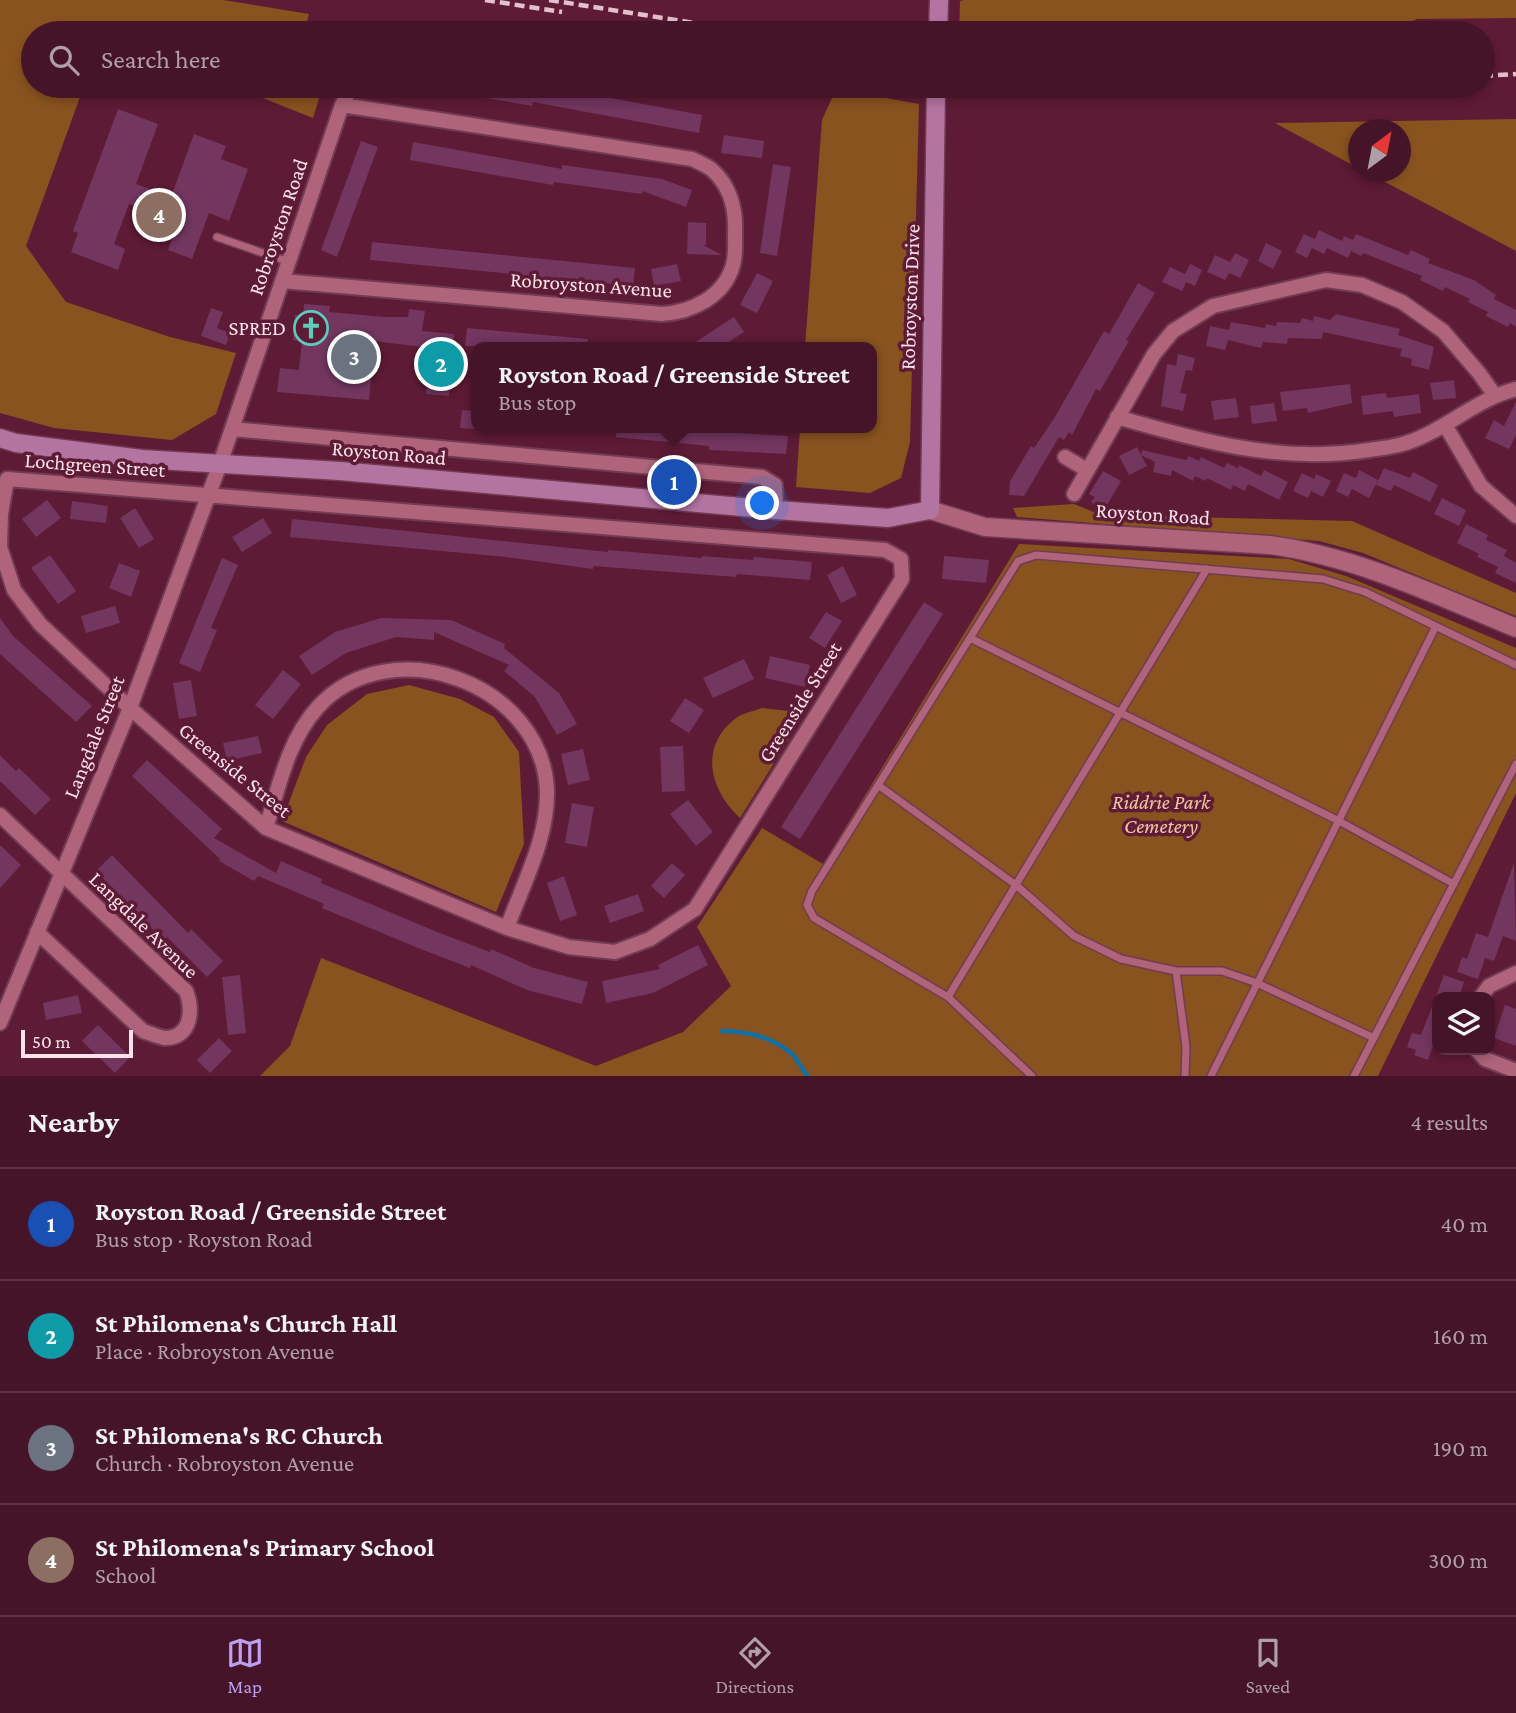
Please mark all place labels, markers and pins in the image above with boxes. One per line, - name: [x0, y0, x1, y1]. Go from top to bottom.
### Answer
- pin: 4: [136, 189, 182, 241]
- church icon: SPRED: [292, 309, 330, 347]
- place label: SPRED: [229, 316, 286, 340]
- pin: 3: [331, 331, 377, 383]
- pin: 2: [418, 338, 464, 390]
- pin: 1: [651, 456, 697, 508]

